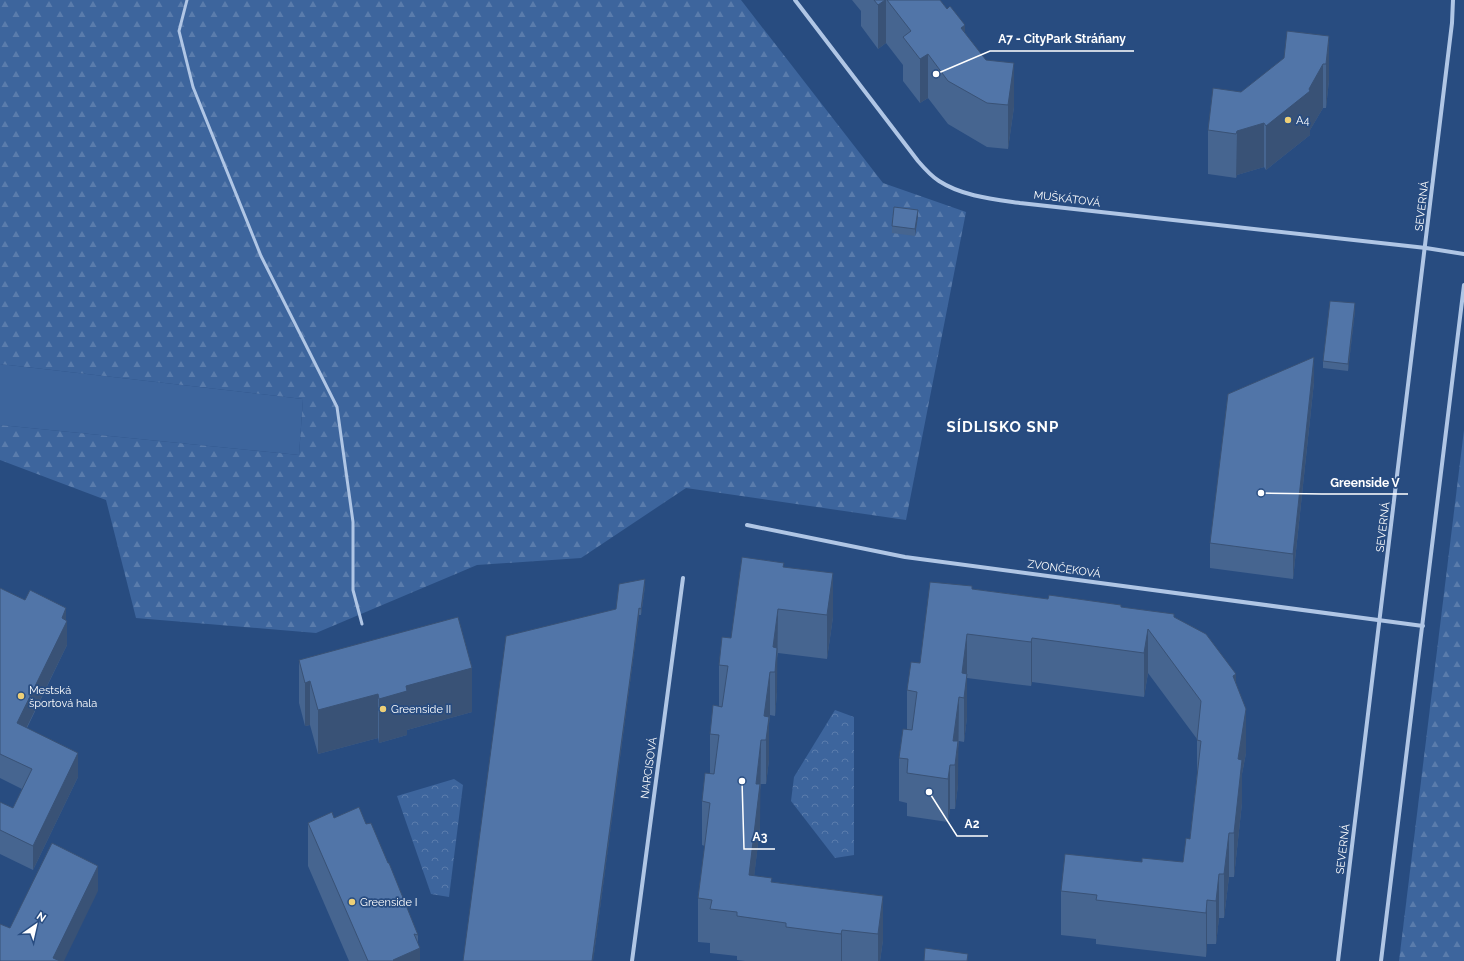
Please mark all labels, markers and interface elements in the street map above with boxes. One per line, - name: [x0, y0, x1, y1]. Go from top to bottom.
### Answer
- callout: A7 - CityPark Stráňany: [990, 27, 1134, 51]
- text: A7 - CityPark Stráňany: [998, 32, 1126, 46]
- place label: A4: [1296, 114, 1309, 127]
- marker: A4: [1283, 115, 1293, 125]
- street label: SEVERNÁ: [1411, 179, 1432, 232]
- street label: MUŠKÁTOVÁ: [1033, 187, 1102, 210]
- district label: SÍDLISKO SNP: [947, 418, 1059, 436]
- callout: Greenside V: [1322, 470, 1408, 494]
- text: Greenside V: [1330, 476, 1401, 490]
- street label: SEVERNÁ: [1372, 500, 1393, 553]
- street label: ZVONČEKOVÁ: [1026, 556, 1102, 581]
- place label: Mestská športová hala: [29, 684, 97, 710]
- marker: Mestská športová hala: [16, 691, 26, 701]
- place label: Greenside II: [391, 703, 451, 716]
- marker: Greenside II: [378, 704, 388, 714]
- street label: NARCISOVÁ: [637, 736, 660, 800]
- callout: A2: [957, 812, 988, 836]
- text: A2: [965, 817, 980, 831]
- street label: SEVERNÁ: [1332, 822, 1353, 875]
- callout: A3: [744, 825, 775, 849]
- text: A3: [753, 830, 768, 844]
- place label: Greenside I: [360, 896, 417, 909]
- marker: Greenside I: [347, 897, 357, 907]
- north arrow: [16, 905, 56, 945]
- text: N: [34, 909, 48, 925]

